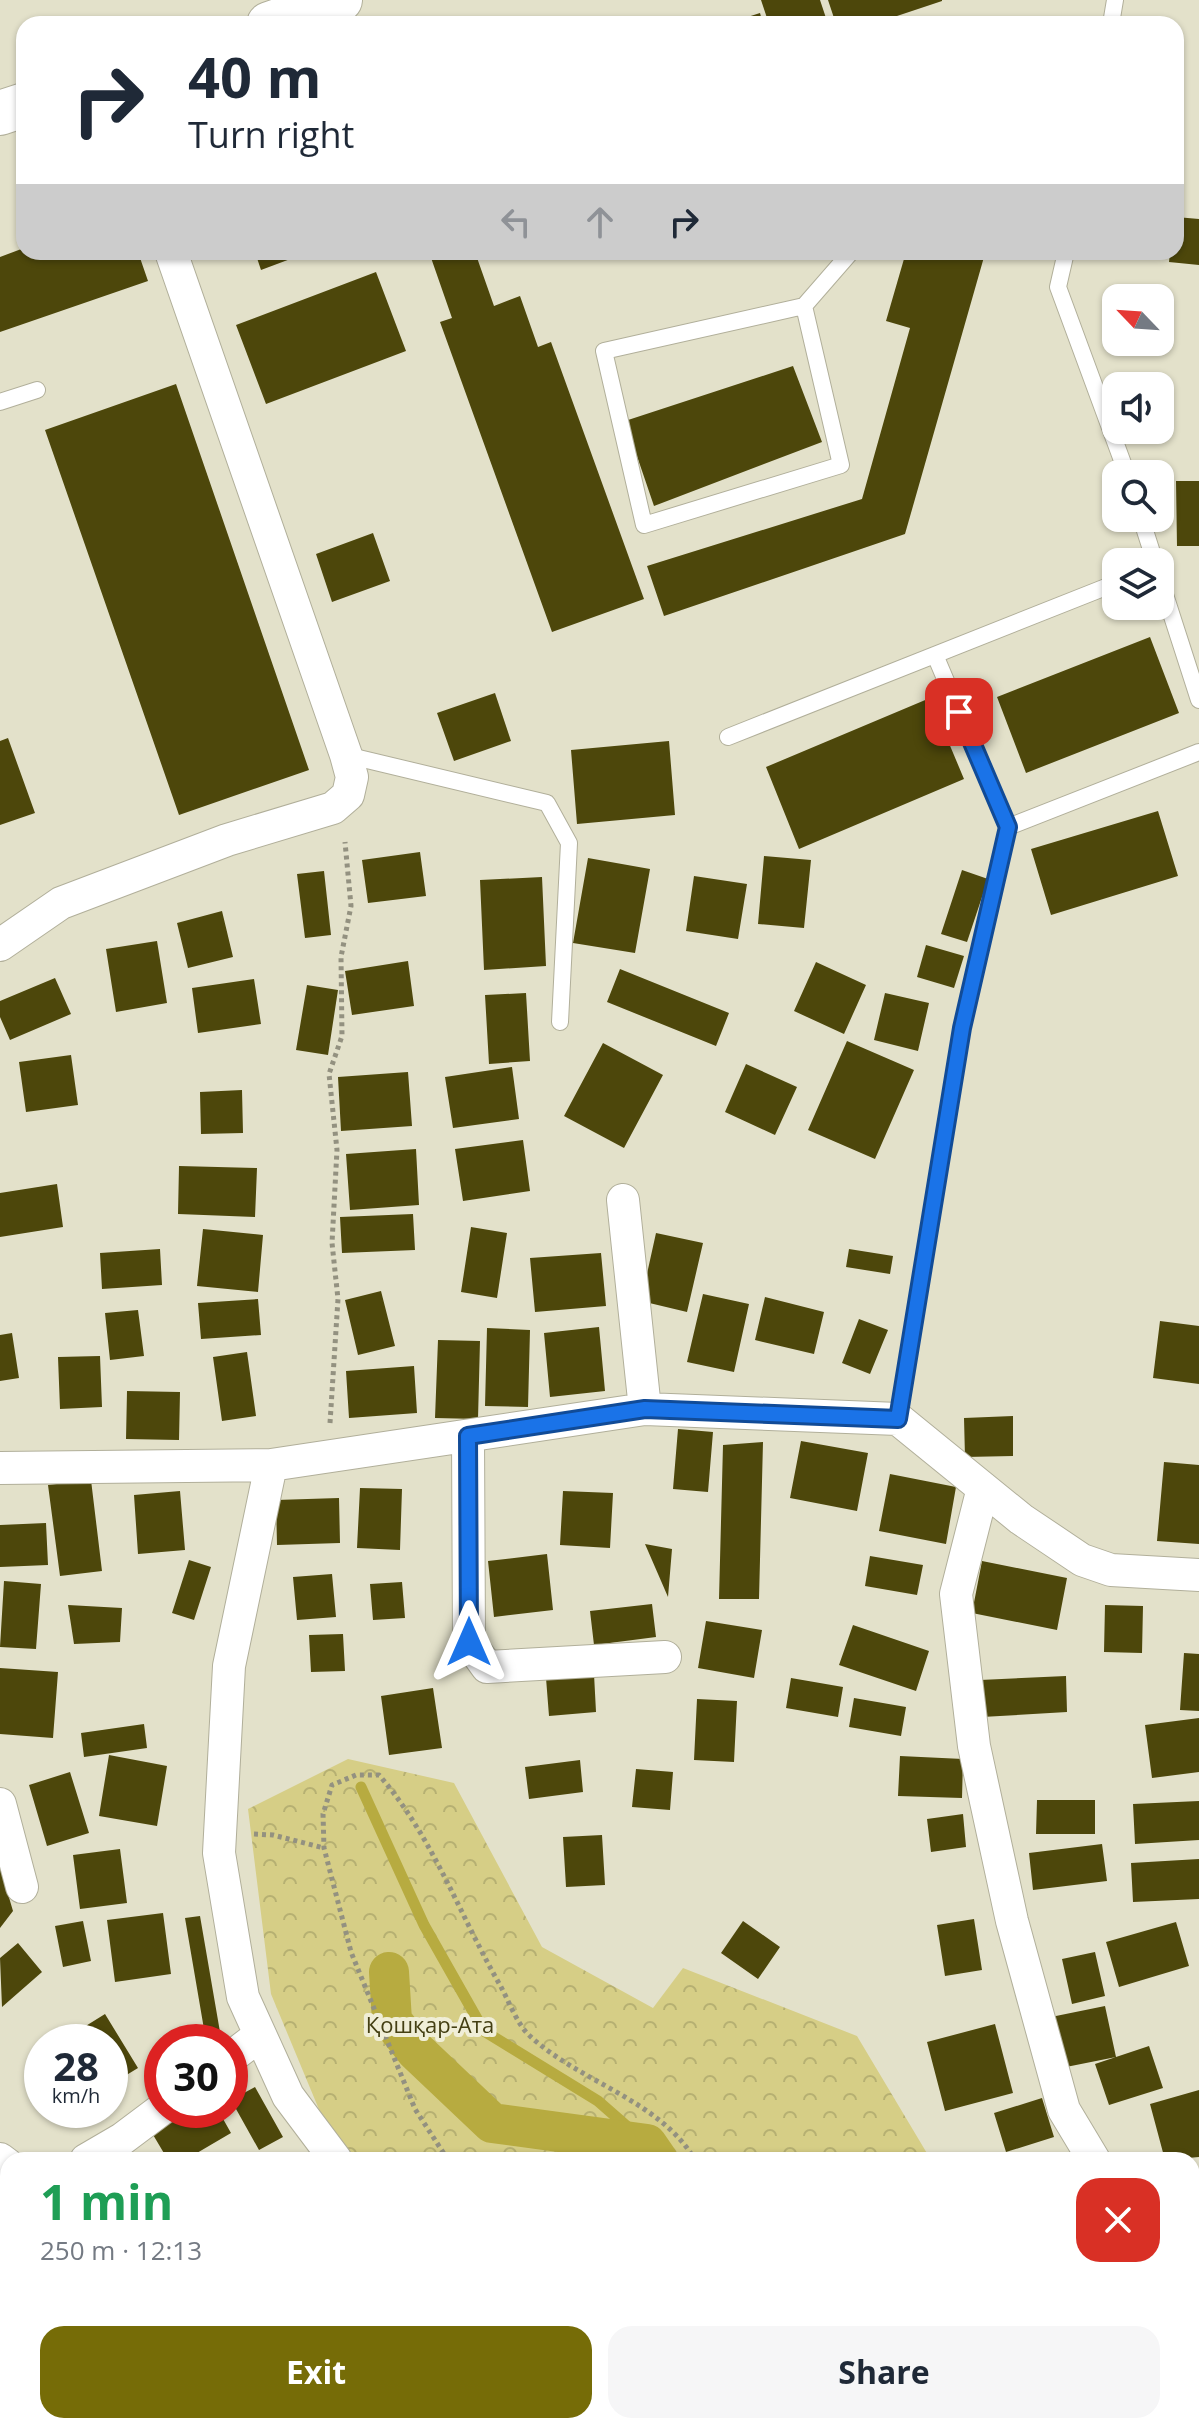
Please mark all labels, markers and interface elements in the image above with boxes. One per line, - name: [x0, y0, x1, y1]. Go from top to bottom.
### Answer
- text: 40 m: [188, 38, 322, 114]
- icon: right: [56, 48, 160, 152]
- text: Turn right: [188, 110, 354, 159]
- icon: left: [494, 200, 538, 244]
- icon: ahead: [578, 200, 622, 244]
- icon: right: [662, 200, 706, 244]
- north arrow: [1102, 284, 1174, 356]
- map controls: [1102, 284, 1174, 620]
- button: sound: [1102, 372, 1174, 444]
- button: search: [1102, 460, 1174, 532]
- button: layers: [1102, 548, 1174, 620]
- pin: [925, 678, 993, 746]
- icon: arrive: [937, 690, 981, 734]
- position arrow: [427, 1600, 511, 1684]
- park label: Қошқар-Ата: [366, 2009, 494, 2039]
- speed limit sign: 30: [144, 2024, 248, 2128]
- text: 28: [53, 2038, 99, 2093]
- text: km/h: [52, 2082, 100, 2109]
- text: 1 min: [40, 2169, 173, 2234]
- button: close: [1076, 2178, 1160, 2262]
- text: 250 m · 12:13: [40, 2232, 202, 2268]
- button: Exit: [40, 2326, 592, 2418]
- button: Share: [608, 2326, 1160, 2418]

